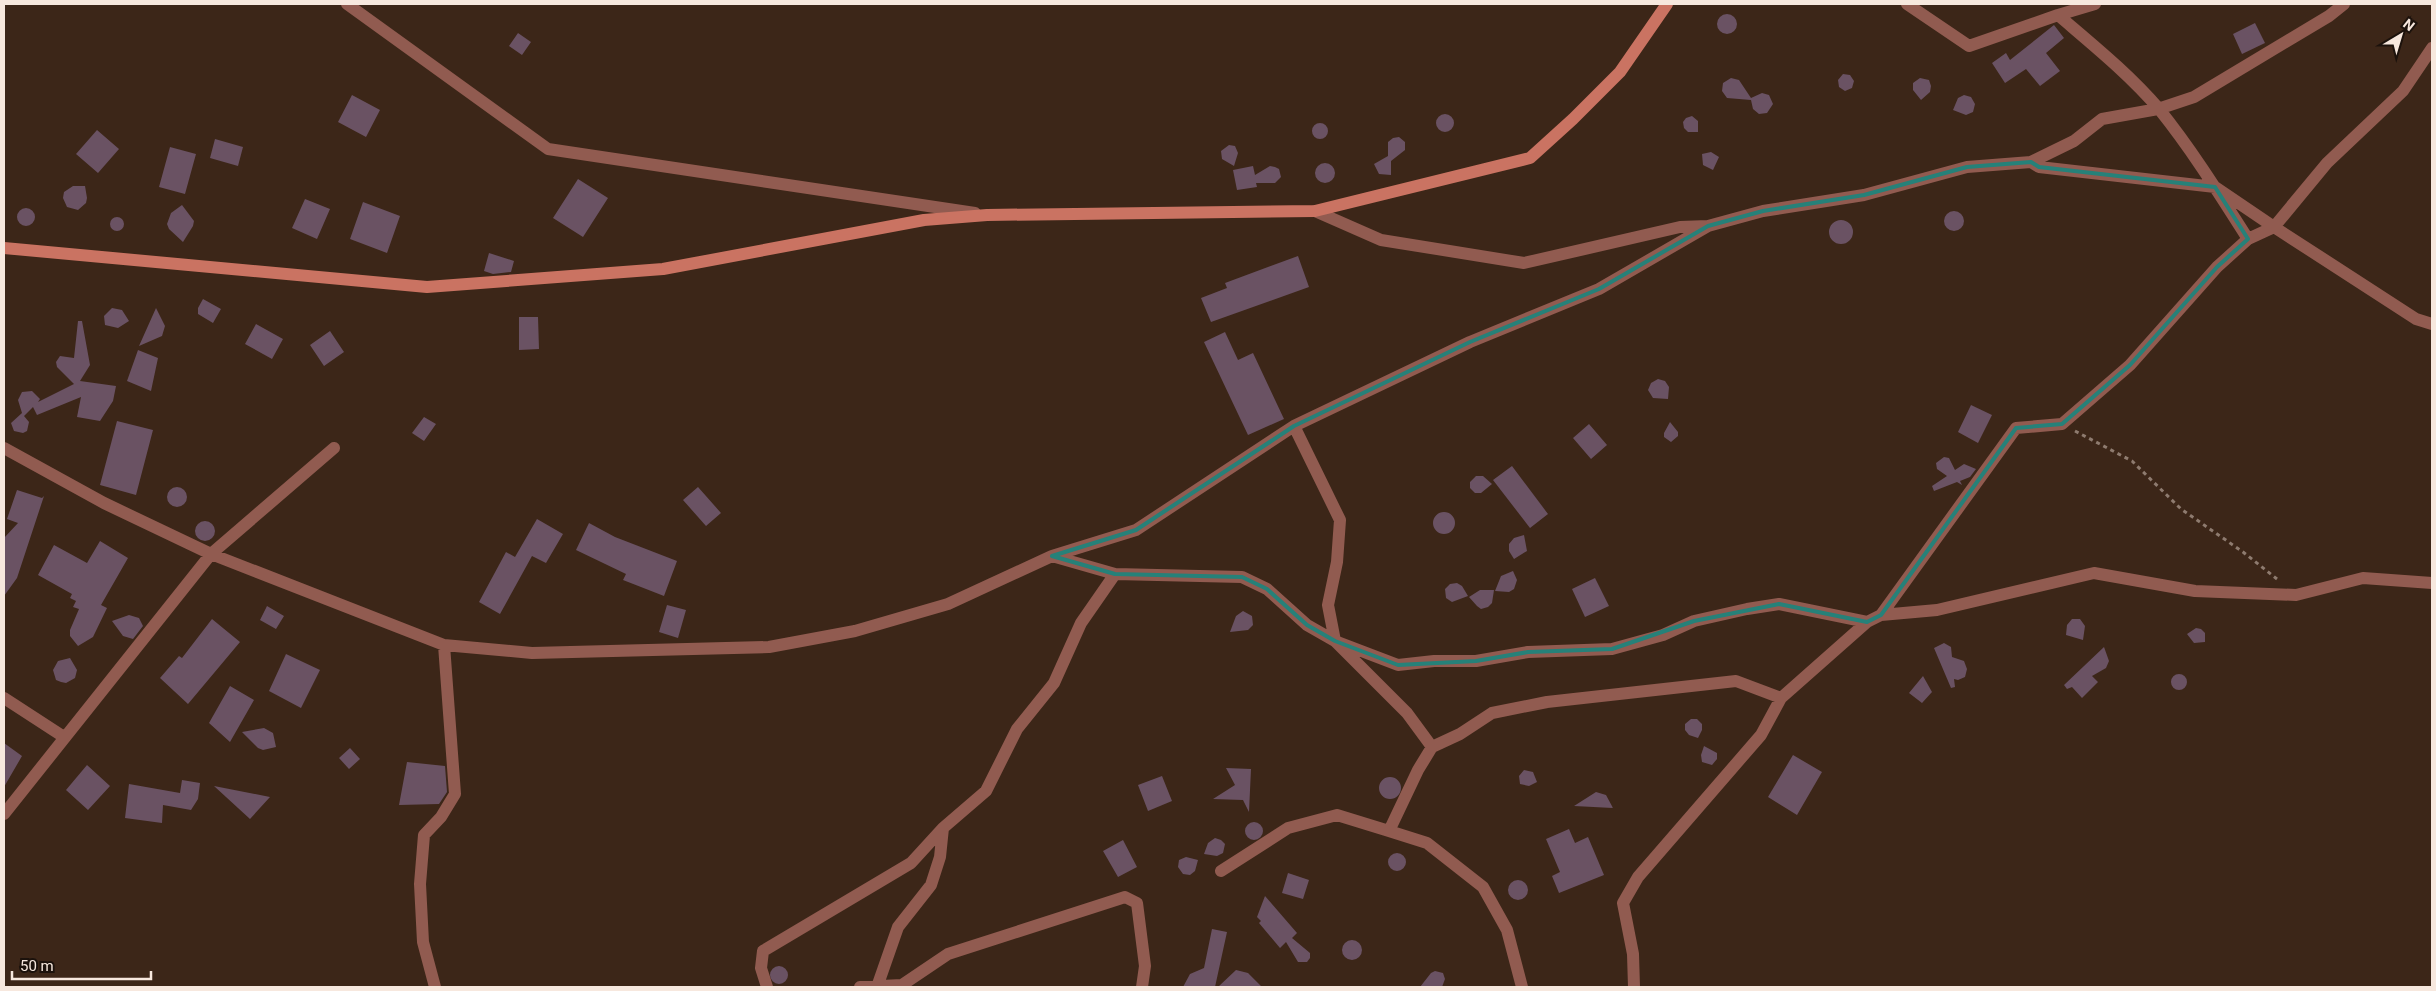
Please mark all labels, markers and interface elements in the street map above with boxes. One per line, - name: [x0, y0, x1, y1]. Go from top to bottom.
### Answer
- north arrow: [2376, 10, 2426, 60]
- text: N: [2400, 15, 2418, 34]
- scale bar: [12, 948, 151, 980]
- text: 50 m: [20, 957, 54, 975]

